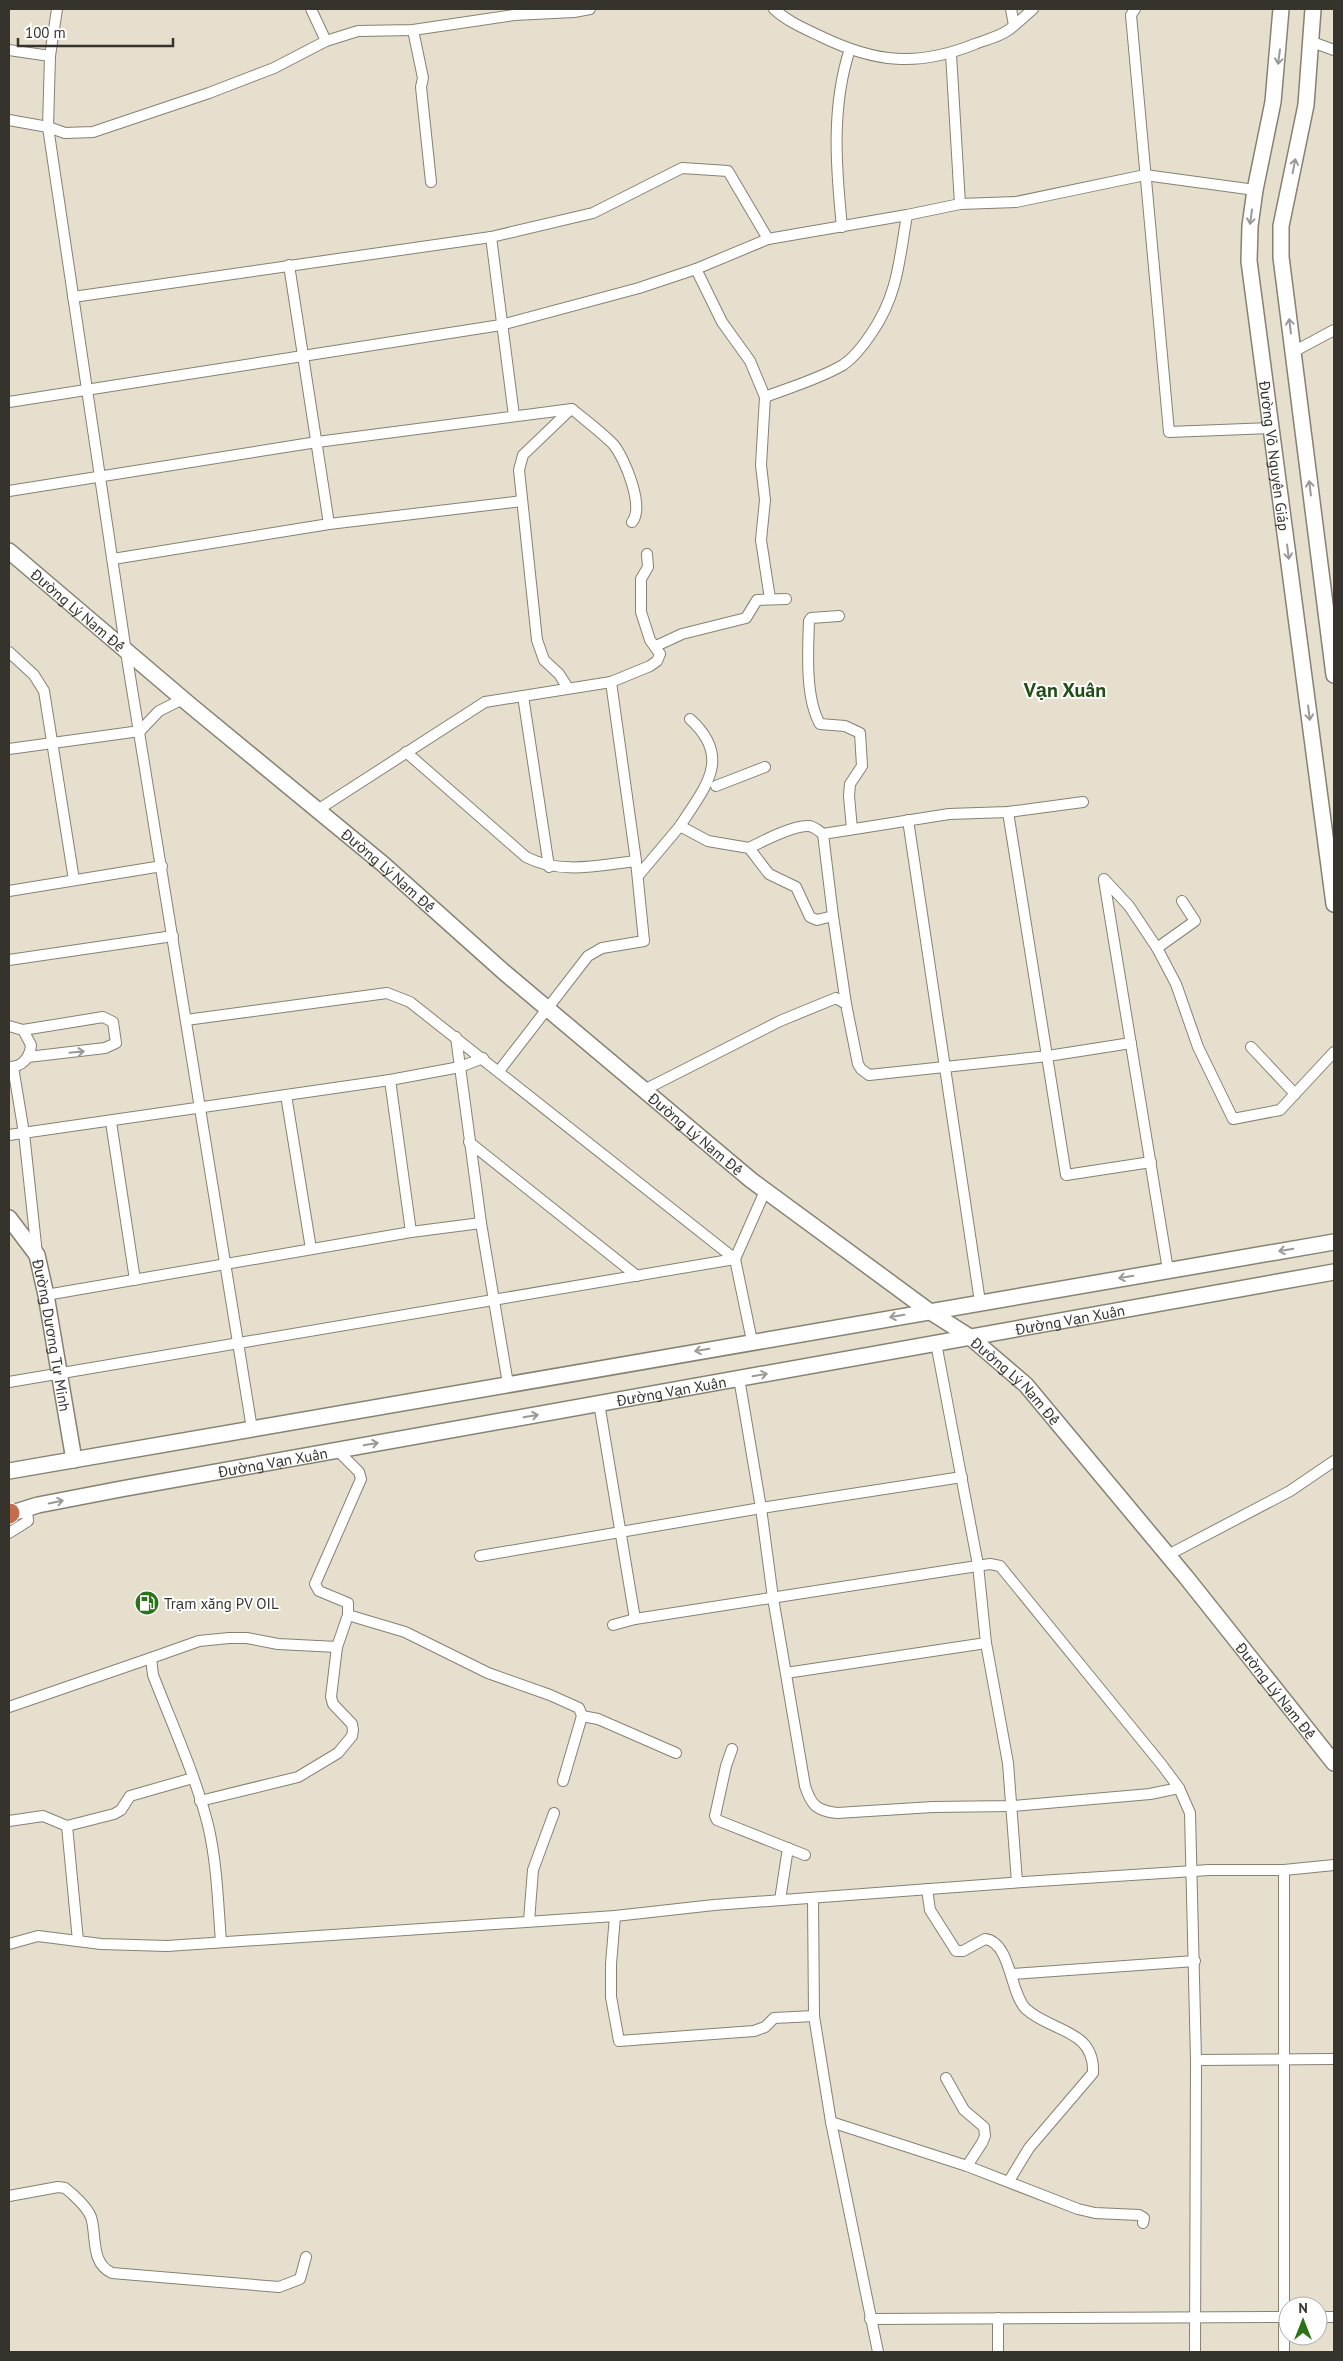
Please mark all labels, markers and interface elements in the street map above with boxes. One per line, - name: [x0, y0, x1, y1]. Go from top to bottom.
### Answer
- scale bar: [18, 15, 172, 47]
- text: 100 m: [25, 23, 66, 42]
- one-way arrow: [1273, 49, 1283, 65]
- one-way arrow: [1289, 158, 1299, 174]
- one-way arrow: [1246, 209, 1256, 225]
- one-way arrow: [1284, 319, 1294, 335]
- street label: Đường Võ Nguyên Giáp: [1255, 379, 1294, 532]
- one-way arrow: [1305, 480, 1315, 496]
- one-way arrow: [1283, 544, 1293, 560]
- street label: Đường Lý Nam Đế: [26, 564, 129, 655]
- district label: Vạn Xuân: [1023, 677, 1106, 703]
- one-way arrow: [1304, 705, 1314, 721]
- street label: Đường Lý Nam Đế: [337, 824, 440, 916]
- one-way arrow: [68, 1047, 84, 1057]
- street label: Đường Lý Nam Đế: [644, 1088, 747, 1179]
- one-way arrow: [1279, 1246, 1295, 1256]
- street label: Đường Dương Tự Minh: [28, 1256, 75, 1413]
- one-way arrow: [1118, 1273, 1134, 1283]
- street label: Đường Vạn Xuân: [1013, 1300, 1126, 1339]
- one-way arrow: [889, 1312, 905, 1322]
- street label: Đường Lý Nam Đế: [967, 1332, 1065, 1429]
- one-way arrow: [695, 1346, 711, 1356]
- one-way arrow: [751, 1369, 767, 1379]
- street label: Đường Vạn Xuân: [614, 1371, 728, 1410]
- one-way arrow: [522, 1410, 538, 1420]
- one-way arrow: [362, 1439, 378, 1449]
- street label: Đường Vạn Xuân: [215, 1443, 329, 1481]
- one-way arrow: [48, 1497, 64, 1506]
- fuel station icon: Trạm xăng PV OIL: [134, 1590, 160, 1616]
- place label: Trạm xăng PV OIL: [164, 1594, 279, 1613]
- street label: Đường Lý Nam Đế: [1231, 1638, 1320, 1743]
- north arrow: [1278, 2296, 1328, 2346]
- text: N: [1298, 2299, 1308, 2317]

